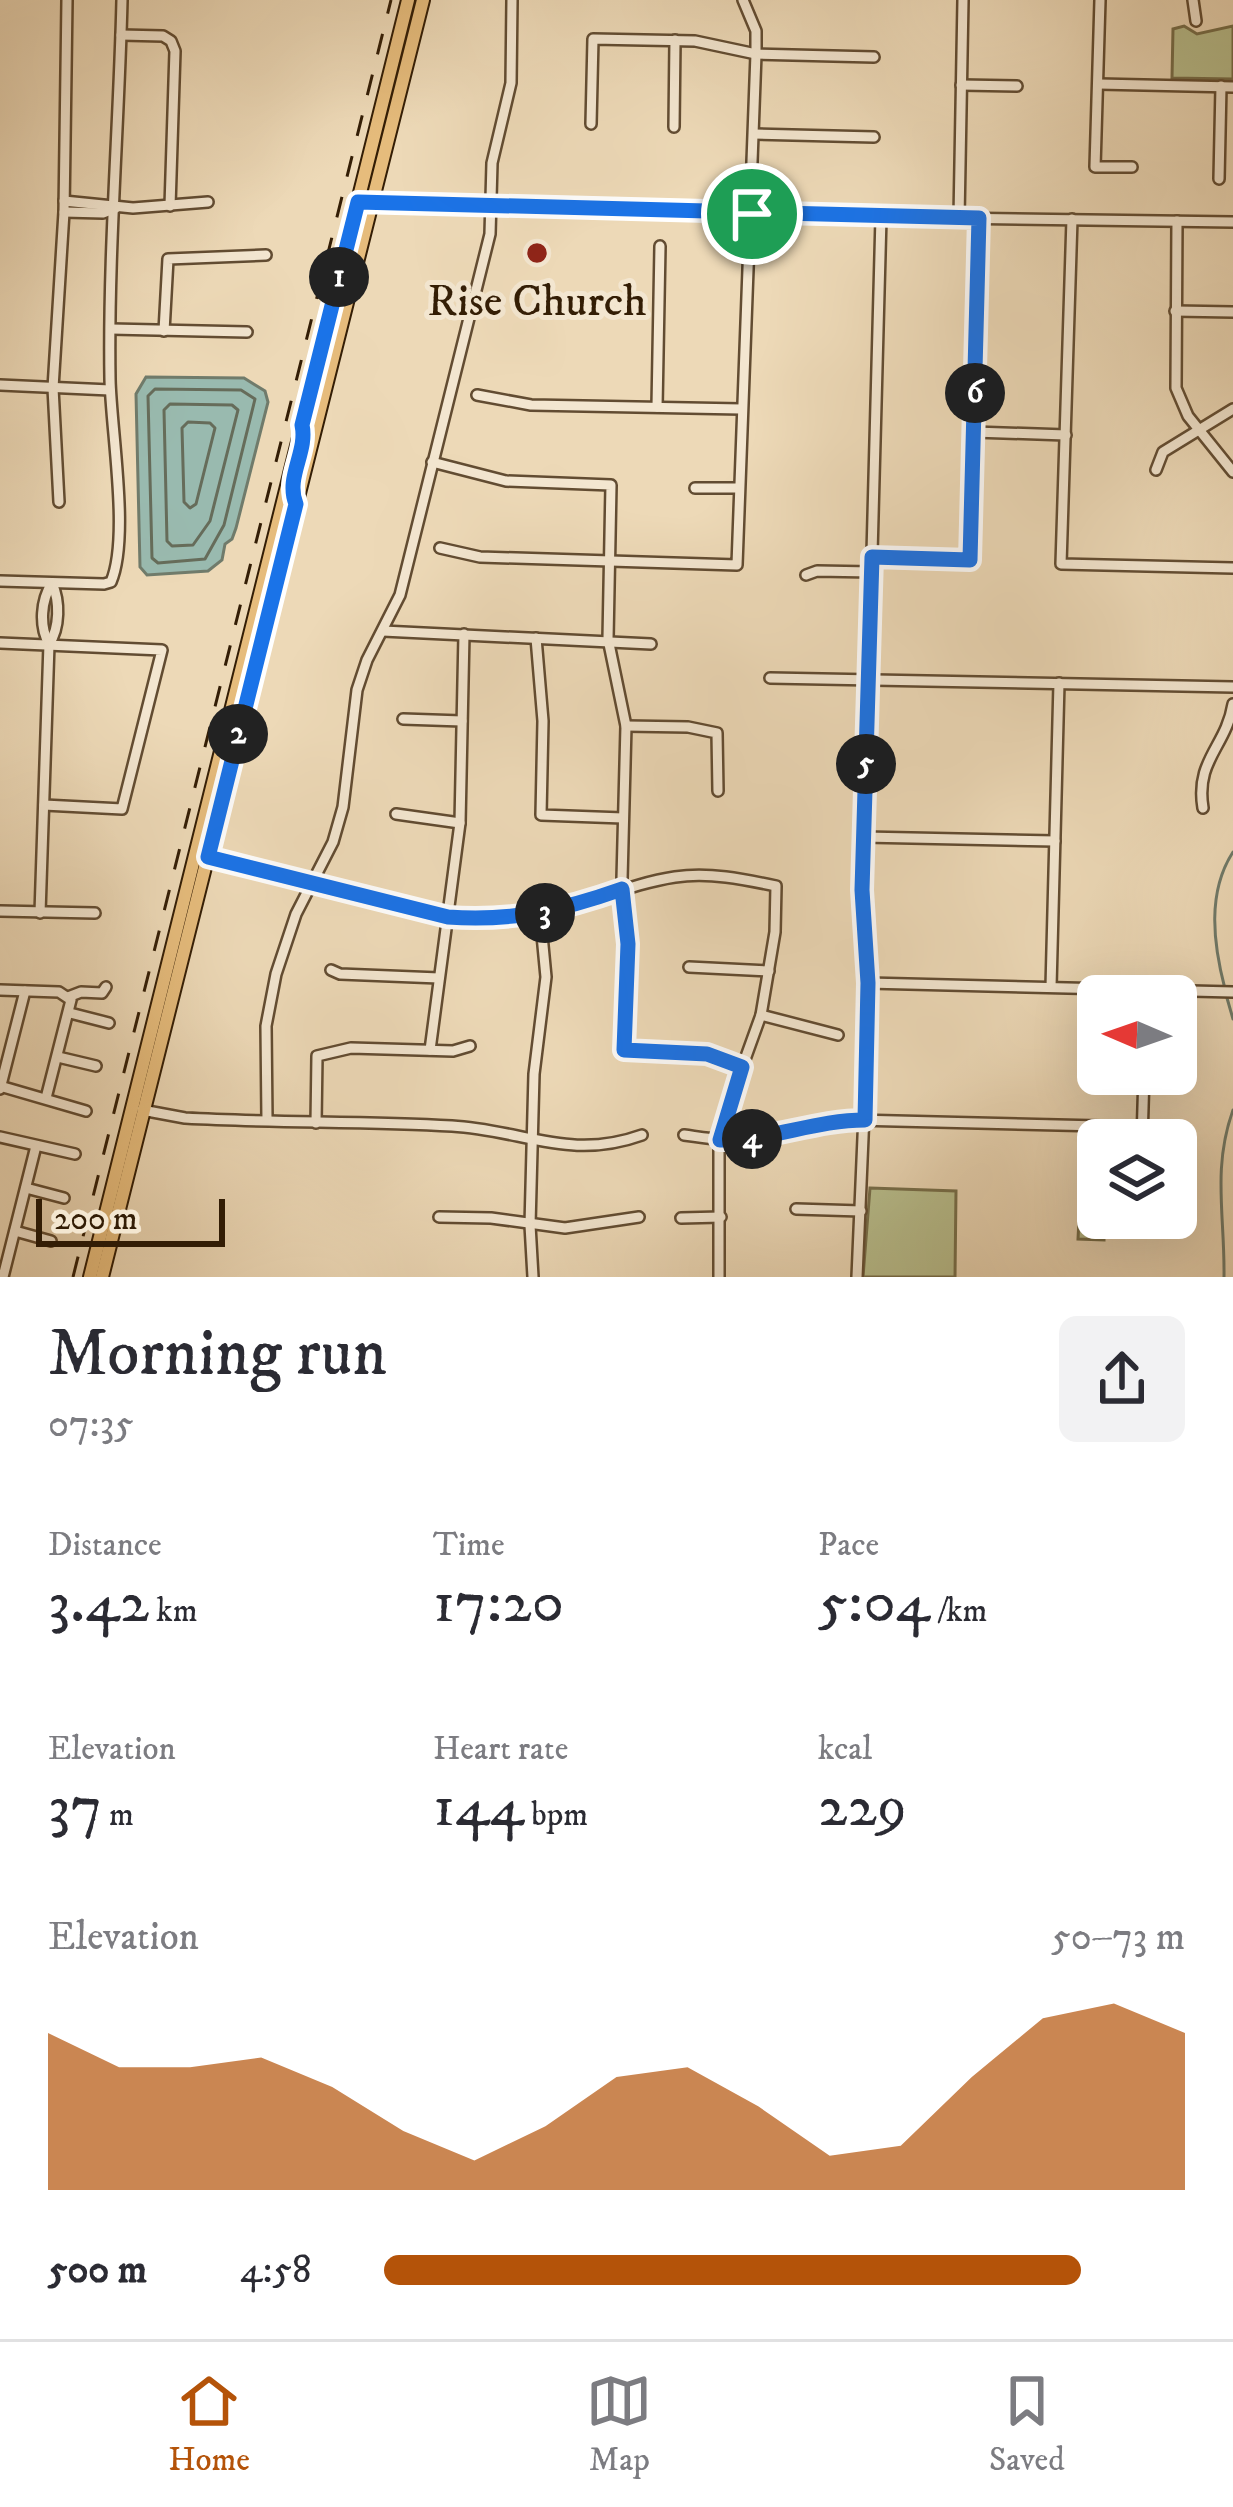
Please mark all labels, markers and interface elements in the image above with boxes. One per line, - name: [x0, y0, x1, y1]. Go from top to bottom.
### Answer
- pin: [701, 163, 803, 265]
- icon: arrive: [719, 181, 785, 247]
- marker: Rise Church: [524, 240, 550, 266]
- pin: 1: [309, 247, 369, 307]
- text: 1: [333, 256, 345, 297]
- place label: Rise Church: [427, 274, 647, 330]
- pin: 6: [945, 363, 1005, 423]
- text: 6: [966, 372, 984, 413]
- pin: 2: [208, 704, 268, 764]
- text: 2: [230, 713, 246, 754]
- pin: 5: [836, 734, 896, 794]
- text: 5: [858, 743, 874, 784]
- pin: 3: [515, 883, 575, 943]
- text: 3: [539, 892, 551, 933]
- north arrow: [1077, 975, 1197, 1095]
- map controls: [1077, 975, 1197, 1239]
- pin: 4: [722, 1109, 782, 1169]
- text: 4: [743, 1118, 762, 1159]
- button: layers: [1077, 1119, 1197, 1239]
- scale bar: [36, 1193, 225, 1246]
- text: 200 m: [54, 1199, 138, 1240]
- text: Morning run: [48, 1314, 387, 1396]
- button: share: [1059, 1316, 1185, 1442]
- text: 07:35: [48, 1400, 134, 1449]
- text: Distance: [48, 1525, 162, 1566]
- text: Time: [433, 1525, 505, 1566]
- text: Pace: [818, 1525, 879, 1566]
- text: 3.42: [48, 1566, 149, 1641]
- text: 17:20: [433, 1566, 564, 1641]
- text: 5:04: [818, 1566, 930, 1641]
- text: km: [149, 1591, 197, 1632]
- text: /km: [930, 1591, 987, 1632]
- text: Elevation: [48, 1729, 176, 1770]
- text: Heart rate: [433, 1729, 568, 1770]
- text: kcal: [818, 1729, 872, 1770]
- text: 37: [48, 1770, 102, 1845]
- text: 144: [433, 1770, 524, 1845]
- text: 229: [818, 1770, 907, 1845]
- text: m: [102, 1795, 134, 1836]
- text: bpm: [524, 1795, 588, 1836]
- text: Elevation: [48, 1913, 199, 1962]
- text: 50–73 m: [1051, 1913, 1185, 1962]
- text: 500 m: [48, 2246, 147, 2295]
- text: 4:58: [240, 2246, 311, 2295]
- tab: Home: [168, 2368, 250, 2481]
- tab: Map: [586, 2368, 652, 2481]
- tab: Saved: [989, 2368, 1065, 2481]

